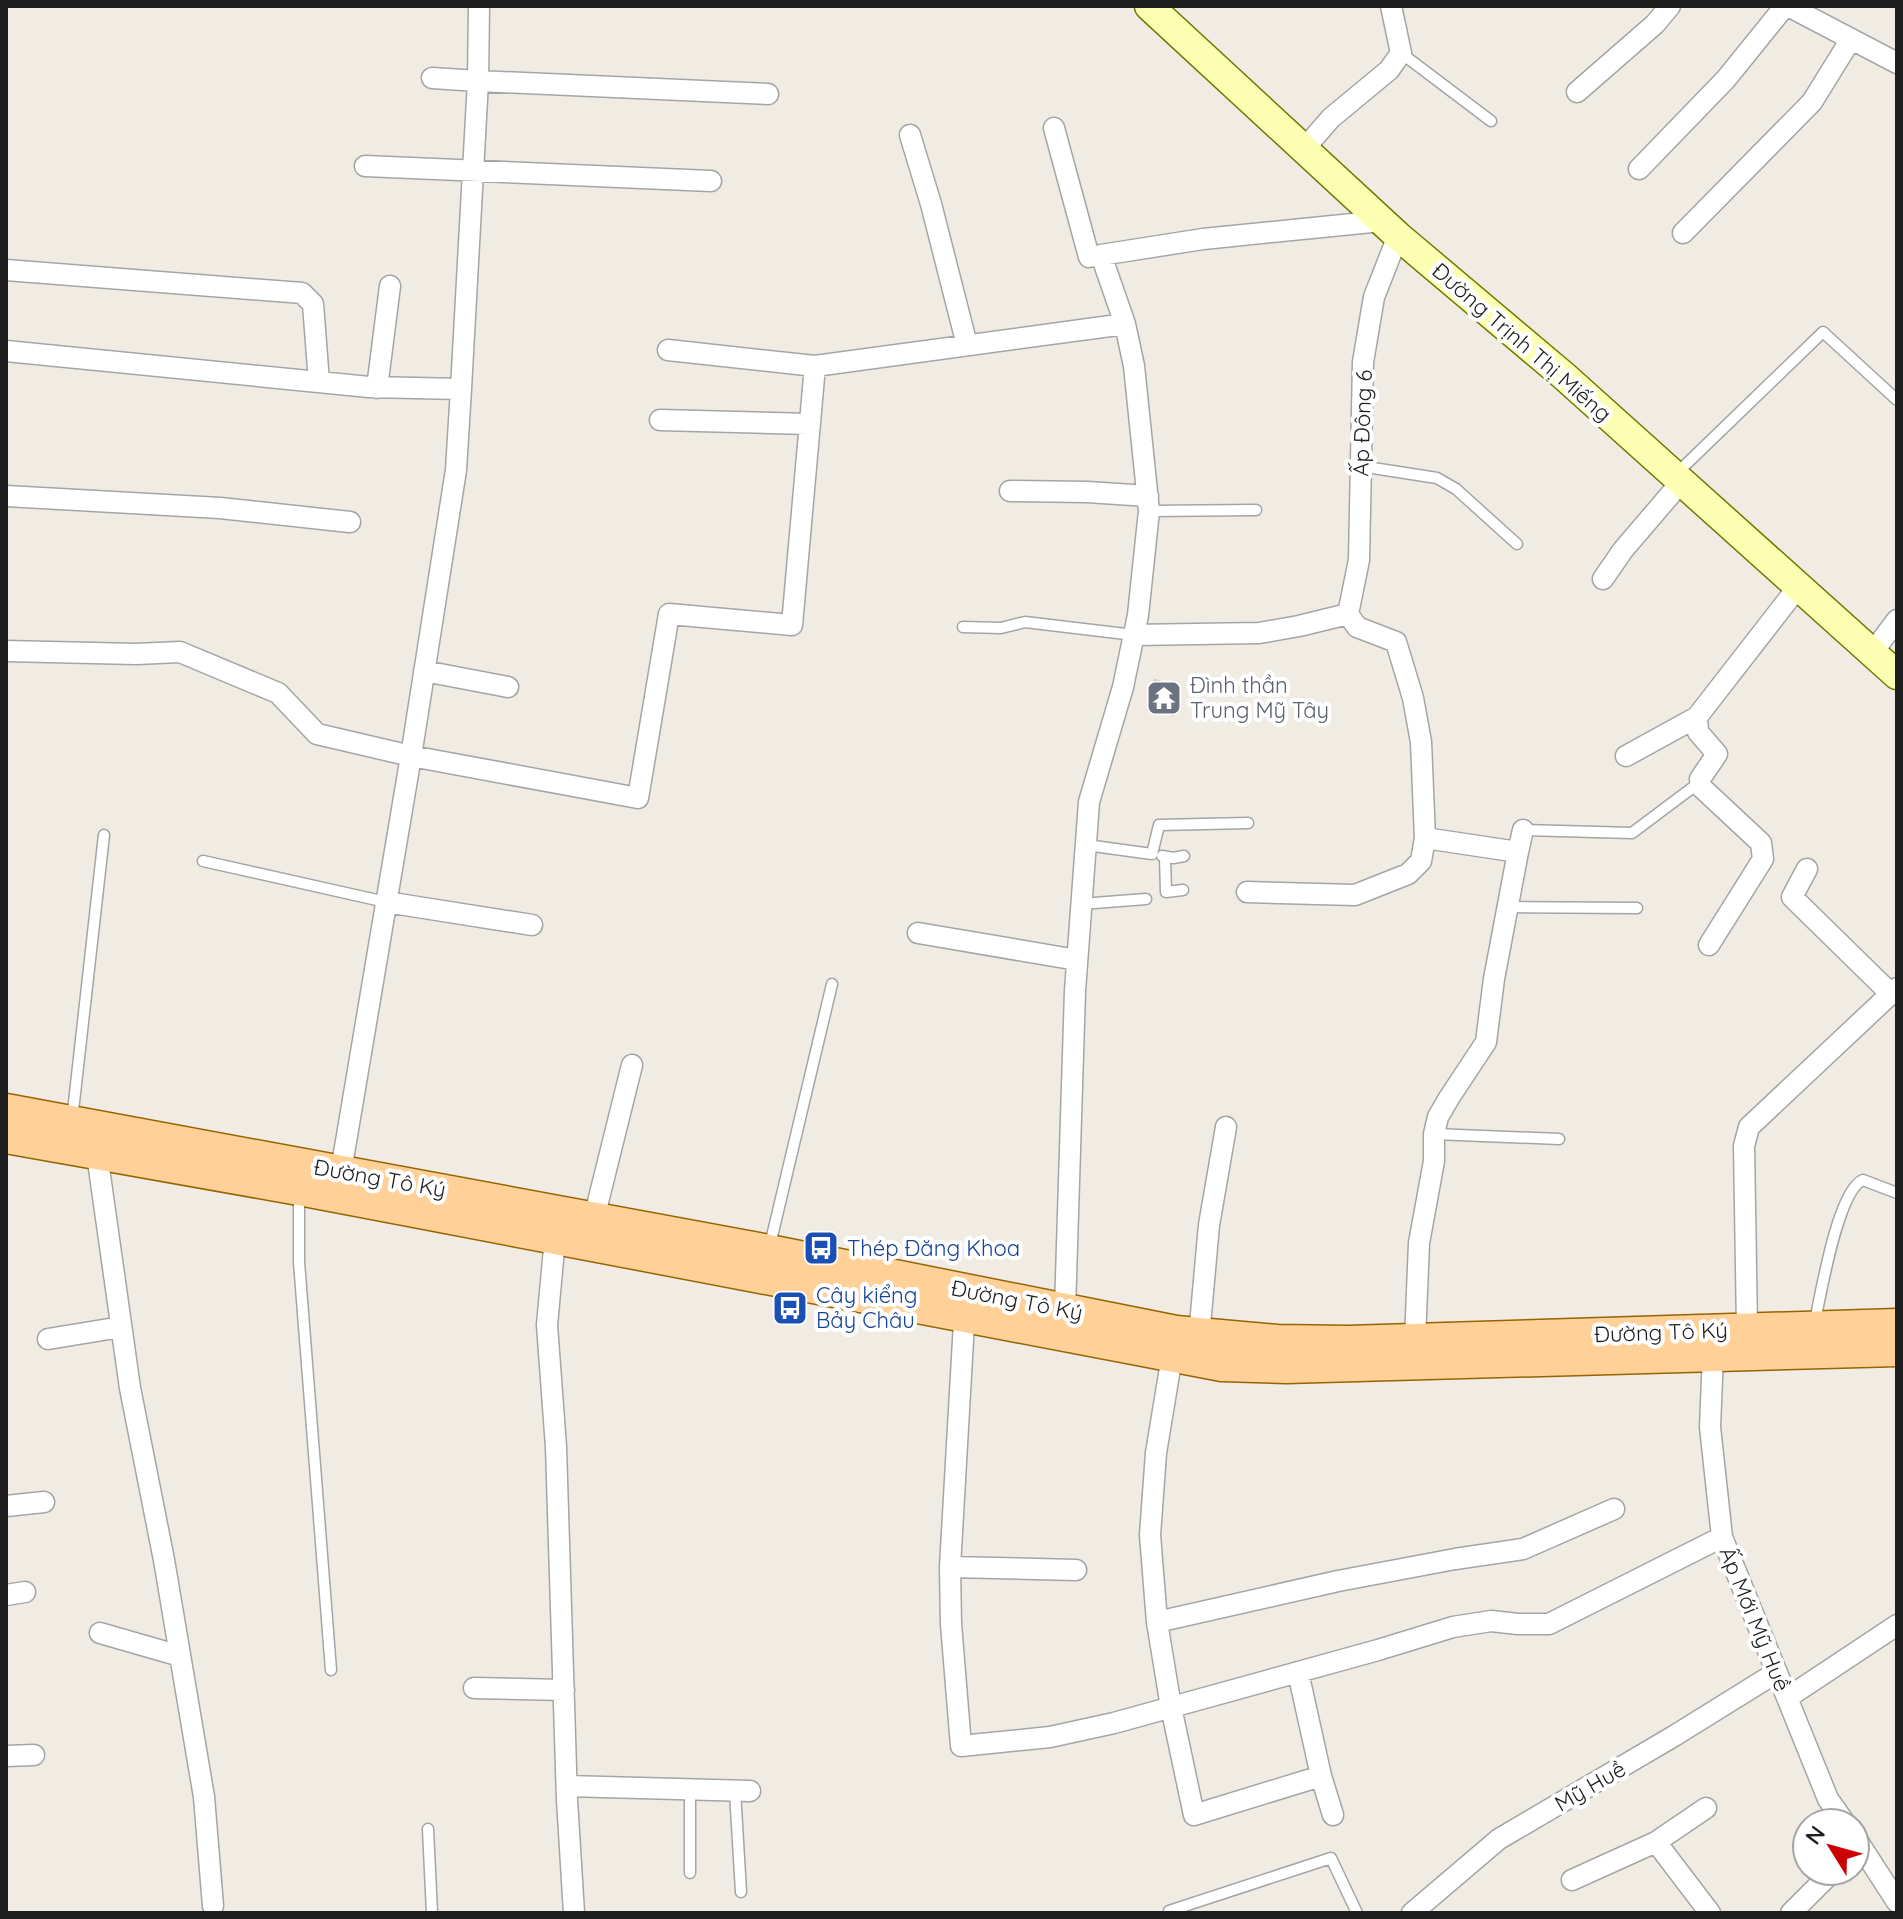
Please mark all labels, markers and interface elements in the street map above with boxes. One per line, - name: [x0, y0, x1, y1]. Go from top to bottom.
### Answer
- street label: Đường Trịnh Thị Miếng: [1427, 256, 1617, 428]
- street label: Ấp Đông 6: [1346, 369, 1378, 477]
- place label: Đình thần Trung Mỹ Tây: [1190, 671, 1329, 724]
- temple icon: Đình thần Trung Mỹ Tây: [1145, 679, 1183, 717]
- street label: Đường Tô Ký: [312, 1153, 448, 1203]
- bus stop icon: Thép Đăng Khoa: [802, 1229, 840, 1267]
- place label: Thép Đăng Khoa: [847, 1234, 1020, 1262]
- street label: Đường Tô Ký: [949, 1274, 1085, 1326]
- place label: Cây kiểng Bảy Châu: [816, 1281, 918, 1334]
- bus stop icon: Cây kiểng Bảy Châu: [771, 1289, 809, 1327]
- street label: Đường Tô Ký: [1594, 1316, 1728, 1348]
- street label: Ấp Mới Mỹ Huề: [1713, 1543, 1797, 1695]
- street label: Mỹ Huề: [1549, 1755, 1631, 1817]
- north arrow: [1791, 1807, 1871, 1887]
- text: N: [1799, 1820, 1831, 1850]

